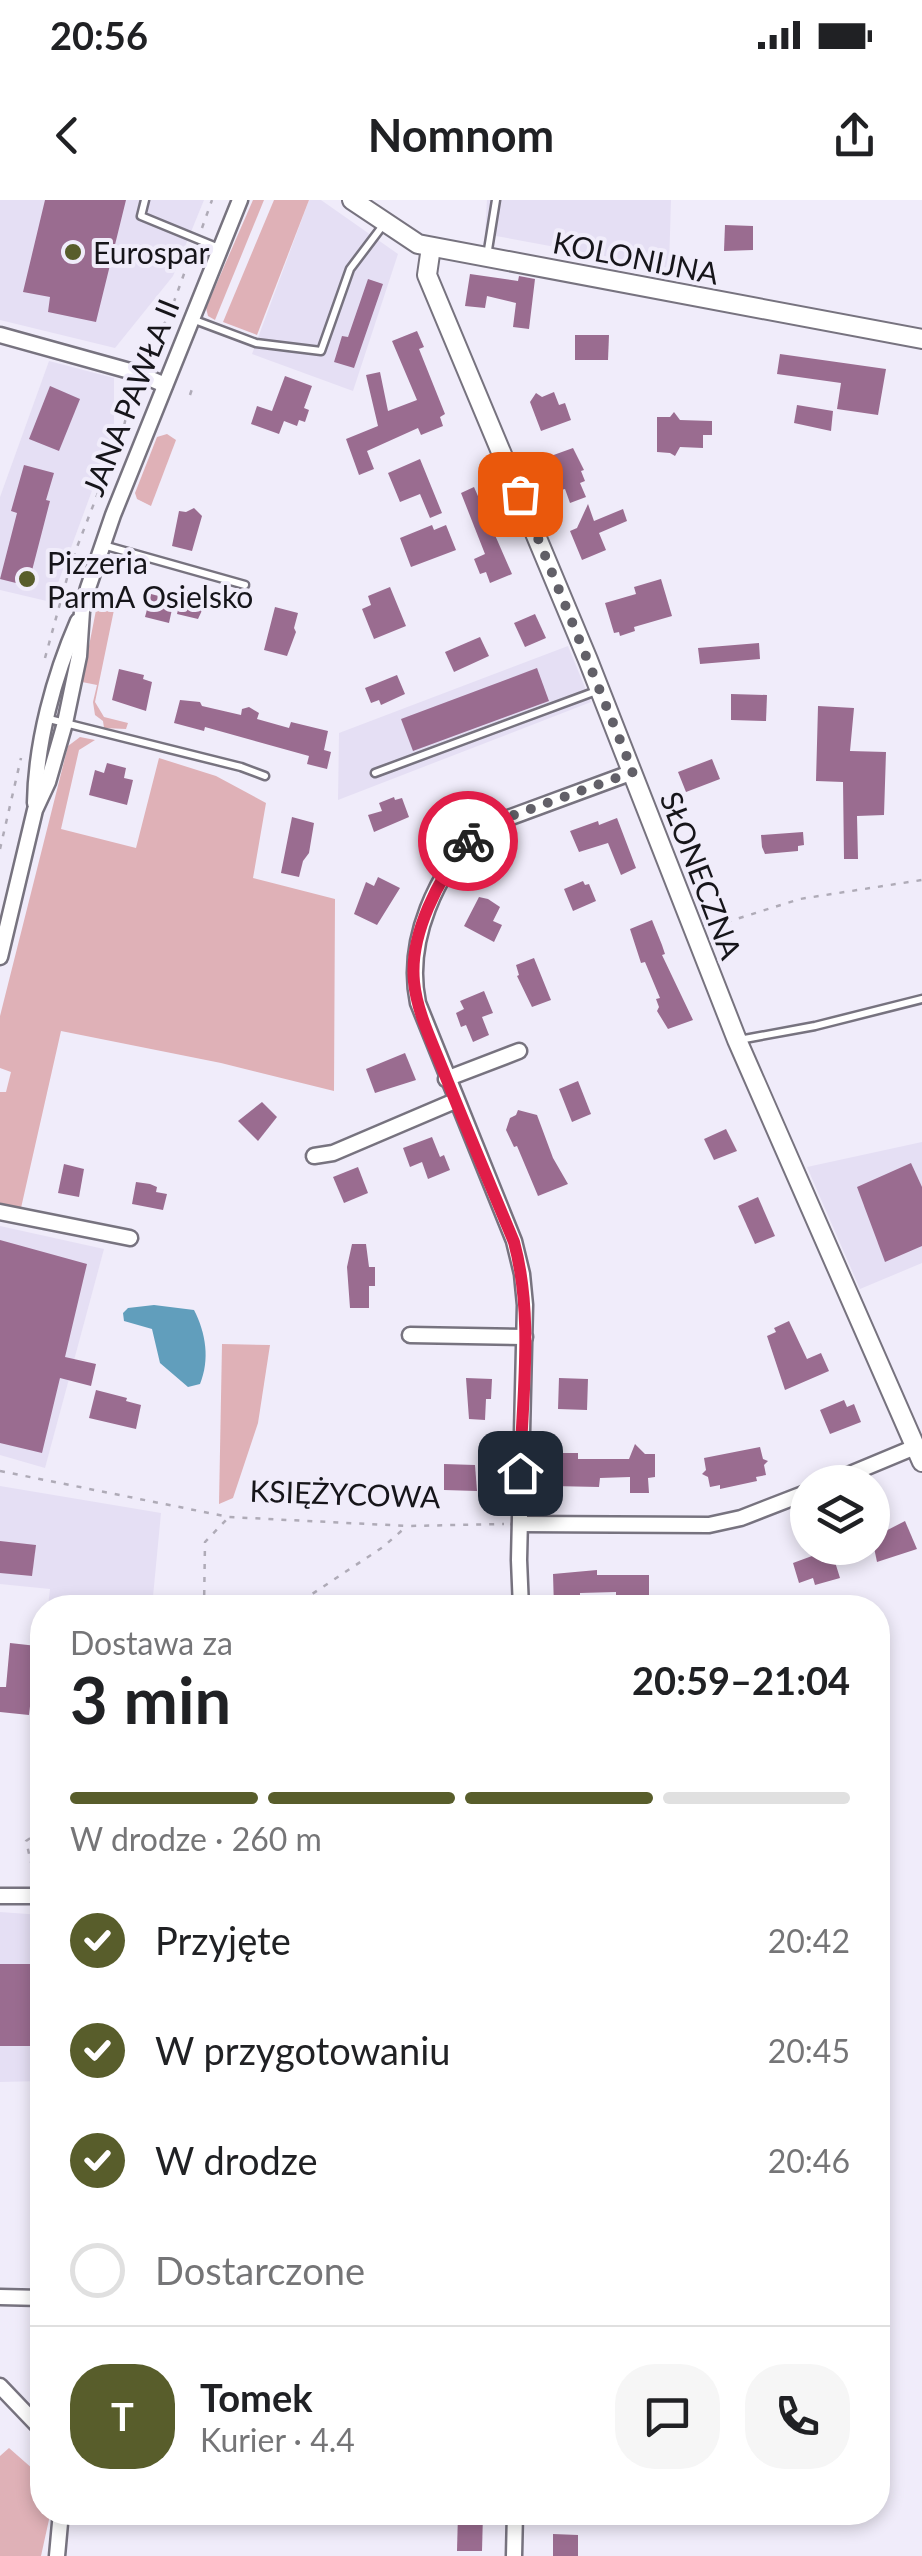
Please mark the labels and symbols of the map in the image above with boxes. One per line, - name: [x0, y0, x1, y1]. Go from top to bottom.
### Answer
- street label: KOLONIJNA: [550, 223, 723, 291]
- place label: Eurospar: [93, 234, 209, 270]
- marker: Eurospar: [62, 241, 84, 263]
- street label: JANA PAWŁA II: [74, 294, 186, 500]
- pin: [478, 452, 563, 537]
- place label: Pizzeria ParmA Osielsko: [47, 544, 253, 614]
- marker: Pizzeria ParmA Osielsko: [16, 568, 38, 590]
- street label: SŁONECZNA: [654, 786, 751, 964]
- courier: [418, 791, 518, 891]
- pin: [478, 1431, 563, 1516]
- street label: KSIĘŻYCOWA: [249, 1472, 442, 1514]

